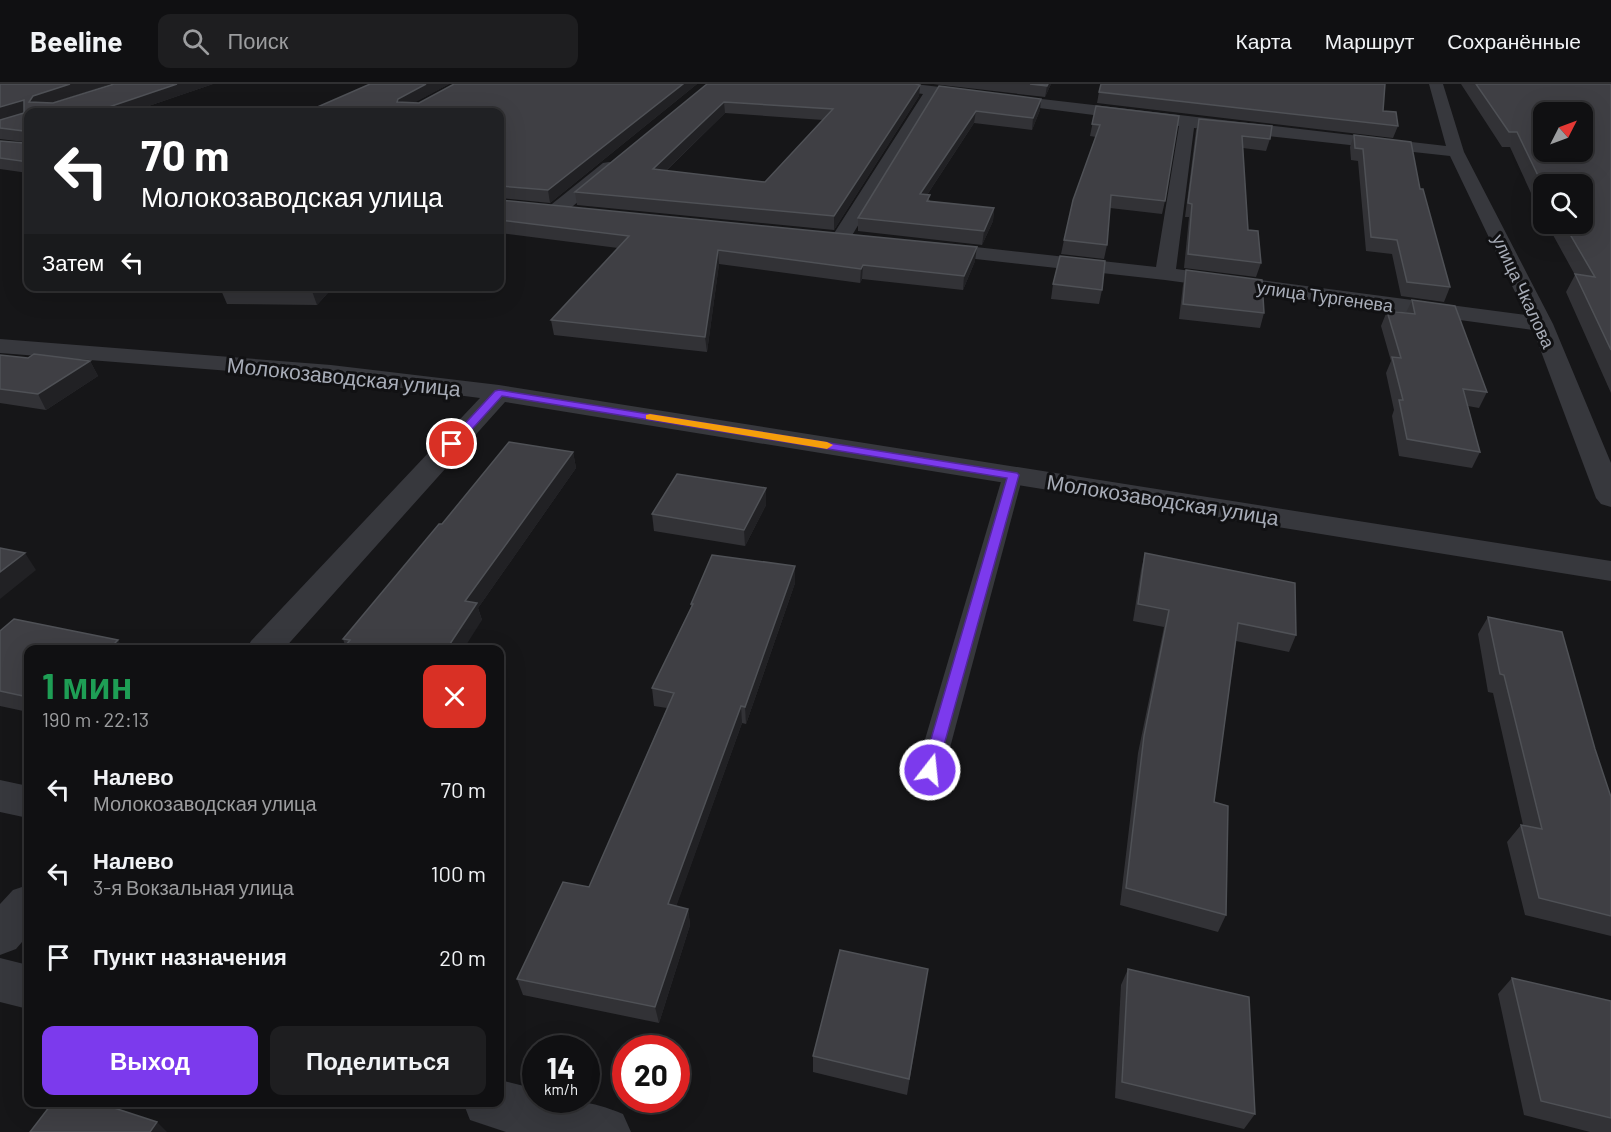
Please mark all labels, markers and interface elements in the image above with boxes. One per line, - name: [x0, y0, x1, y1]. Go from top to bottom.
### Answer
- search box: [158, 14, 578, 68]
- text: Beeline: [30, 24, 122, 58]
- icon: search: [179, 25, 212, 58]
- text: Поиск: [227, 27, 288, 53]
- text: Карта: [1236, 28, 1292, 53]
- text: Маршрут: [1325, 28, 1414, 53]
- text: Сохранённые: [1447, 28, 1581, 53]
- north arrow: [1533, 102, 1593, 162]
- map controls: [1533, 102, 1593, 234]
- text: 70 m: [141, 129, 229, 179]
- icon: left: [42, 132, 120, 210]
- button: search: [1533, 174, 1593, 234]
- text: Молокозаводская улица: [141, 180, 443, 212]
- street label: улица Чкалова: [1488, 230, 1560, 352]
- icon: left: [116, 246, 149, 279]
- text: Затем: [42, 249, 104, 275]
- street label: улица Тургенева: [1255, 276, 1396, 317]
- street label: Молокозаводская улица: [226, 351, 462, 401]
- pin: [426, 418, 477, 469]
- icon: arrive: [435, 427, 468, 460]
- street label: Молокозаводская улица: [1045, 468, 1281, 530]
- text: 1 мин: [42, 663, 132, 706]
- button: close: [423, 665, 486, 728]
- text: 190 m · 22:13: [42, 707, 149, 731]
- position arrow: [898, 738, 962, 802]
- text: Налево: [93, 763, 174, 789]
- icon: left: [42, 773, 75, 806]
- text: 70 m: [441, 776, 486, 802]
- text: Молокозаводская улица: [93, 791, 317, 815]
- text: Налево: [93, 847, 174, 873]
- icon: left: [42, 857, 75, 890]
- text: 100 m: [431, 860, 486, 886]
- text: 3-я Вокзальная улица: [93, 875, 294, 899]
- icon: arrive: [42, 941, 75, 974]
- text: Пункт назначения: [93, 943, 287, 969]
- text: 20 m: [439, 944, 486, 970]
- button: Выход: [42, 1026, 258, 1095]
- button: Поделиться: [270, 1026, 486, 1095]
- speed limit sign: 20: [612, 1035, 690, 1113]
- text: 14: [547, 1049, 575, 1085]
- text: km/h: [544, 1080, 578, 1098]

